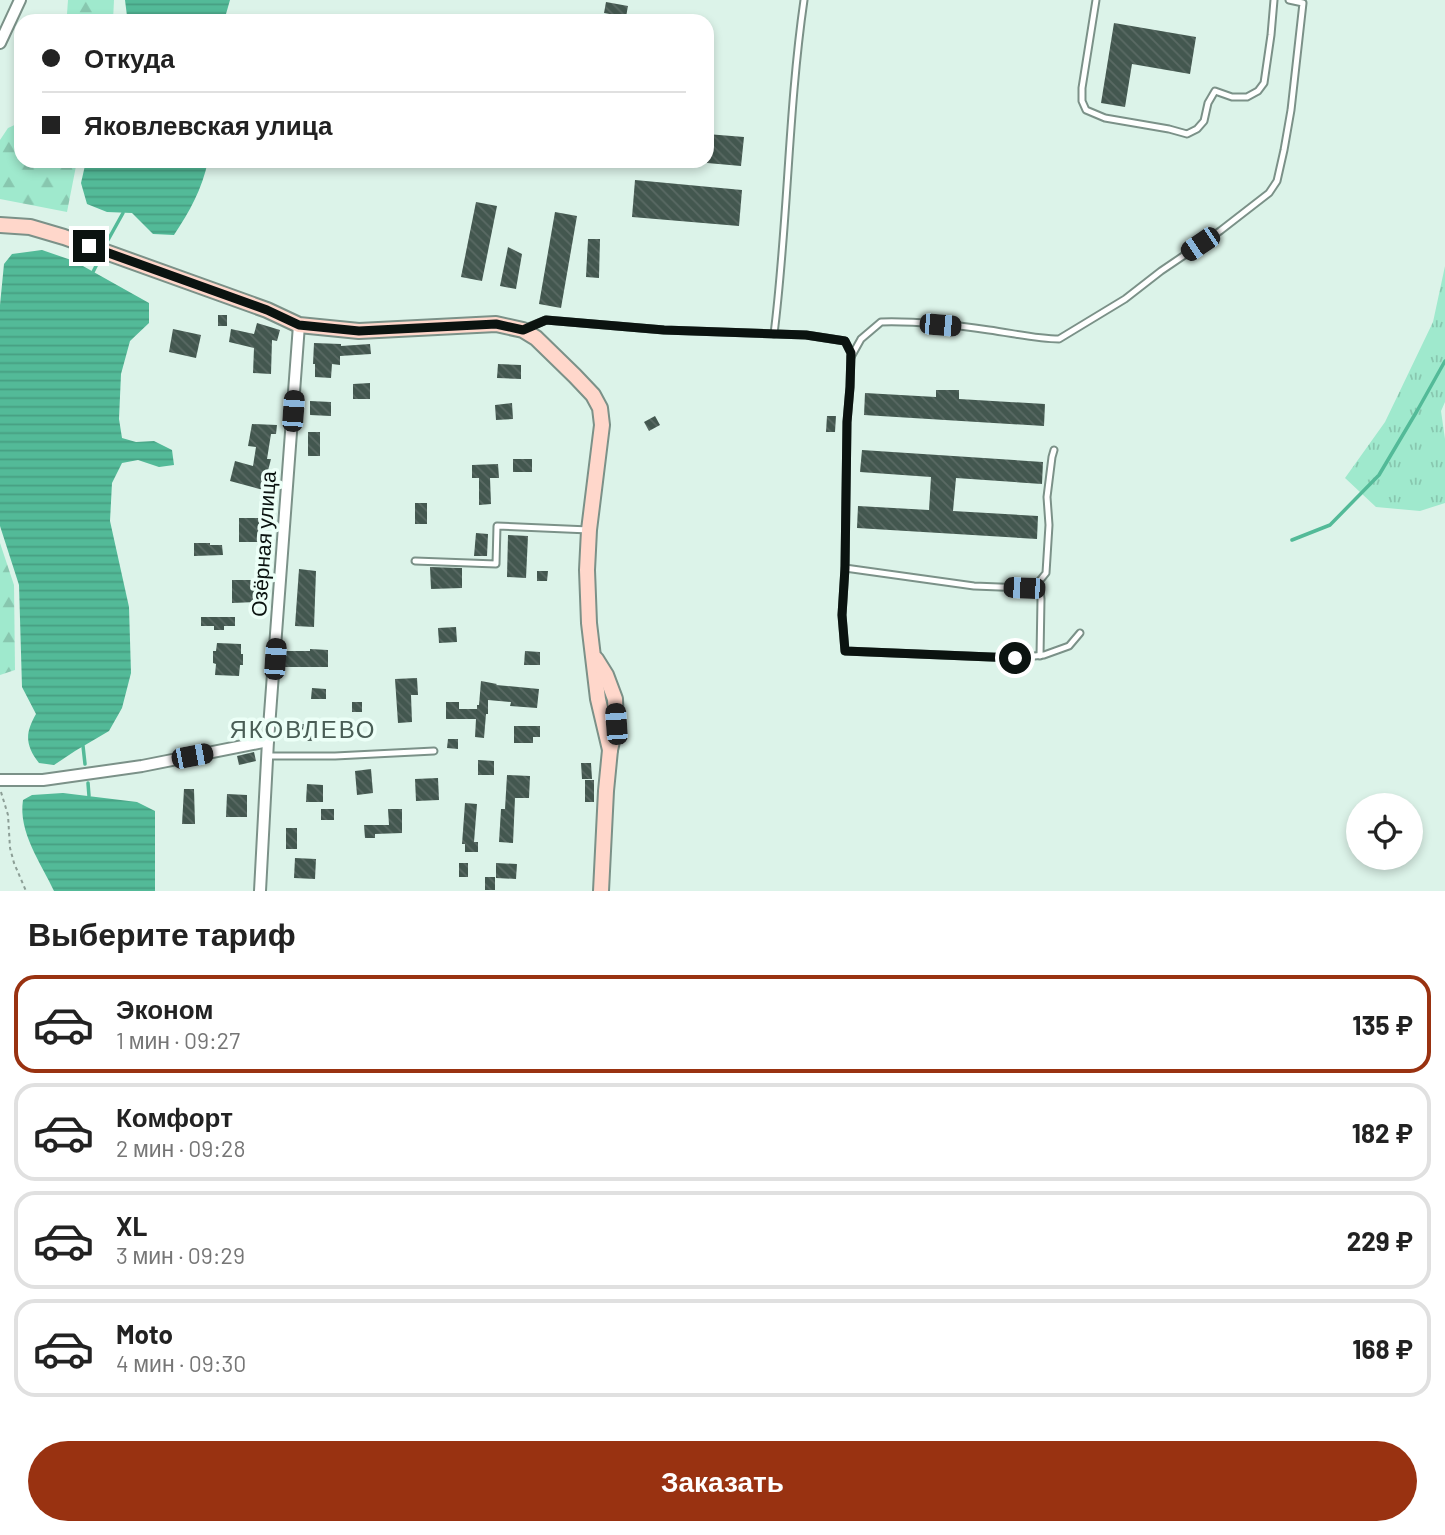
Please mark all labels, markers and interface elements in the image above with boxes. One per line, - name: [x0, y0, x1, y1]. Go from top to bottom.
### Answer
- text: Откуда: [84, 42, 175, 73]
- text: Яковлевская улица: [84, 109, 333, 140]
- car: [1177, 224, 1224, 264]
- route end: [73, 230, 105, 262]
- car: [919, 313, 962, 337]
- car: [282, 389, 305, 433]
- street label: Озёрная улица: [245, 470, 280, 618]
- car: [1003, 577, 1046, 599]
- car: [264, 637, 287, 681]
- route start: [999, 642, 1031, 674]
- car: [605, 702, 628, 746]
- district label: ЯКОВЛЕВО: [229, 714, 377, 743]
- car: [170, 742, 215, 770]
- map controls: [1346, 793, 1423, 870]
- button: locate: [1346, 793, 1423, 870]
- text: Выберите тариф: [28, 914, 296, 952]
- icon: car: [32, 993, 95, 1056]
- text: Эконом: [116, 993, 214, 1024]
- text: 135 ₽: [1352, 1009, 1413, 1040]
- text: 1 мин · 09:27: [116, 1026, 240, 1054]
- icon: car: [32, 1101, 95, 1164]
- text: Комфорт: [116, 1101, 233, 1132]
- text: 182 ₽: [1352, 1117, 1413, 1148]
- text: 2 мин · 09:28: [116, 1134, 245, 1162]
- icon: car: [32, 1209, 95, 1272]
- text: XL: [116, 1210, 147, 1241]
- text: 229 ₽: [1347, 1225, 1413, 1256]
- text: 3 мин · 09:29: [116, 1241, 245, 1269]
- icon: car: [32, 1317, 95, 1380]
- text: Moto: [116, 1318, 173, 1349]
- text: 168 ₽: [1352, 1333, 1413, 1364]
- text: 4 мин · 09:30: [116, 1349, 246, 1377]
- button: Заказать: [28, 1441, 1417, 1521]

